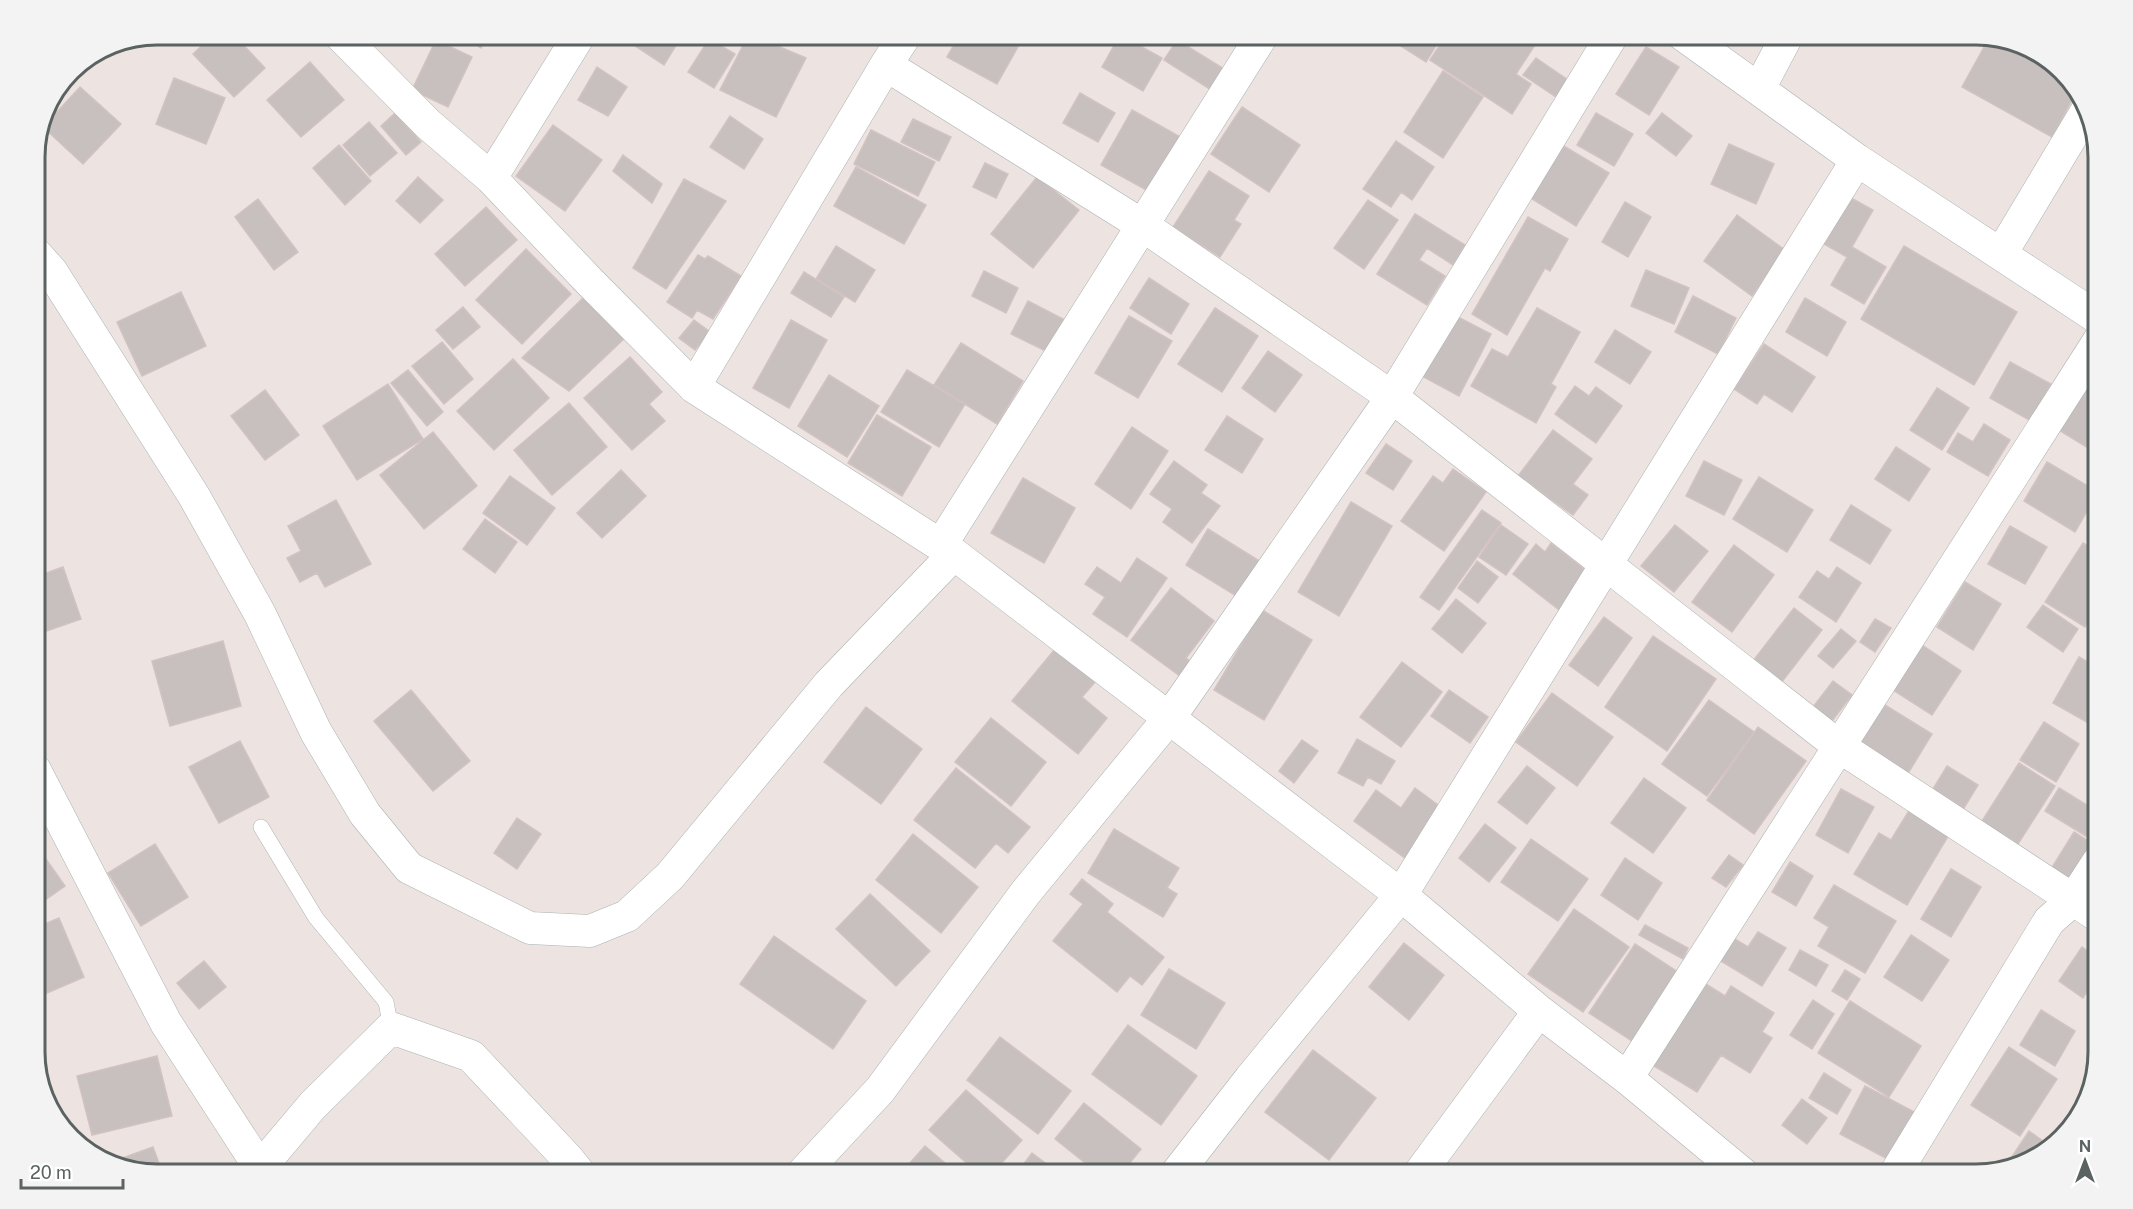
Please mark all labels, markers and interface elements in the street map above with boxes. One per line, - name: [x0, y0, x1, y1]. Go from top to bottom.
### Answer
- north arrow: [2055, 1131, 2115, 1191]
- text: N: [2079, 1137, 2091, 1156]
- scale bar: [21, 1152, 123, 1190]
- text: 20 m: [30, 1162, 72, 1183]

